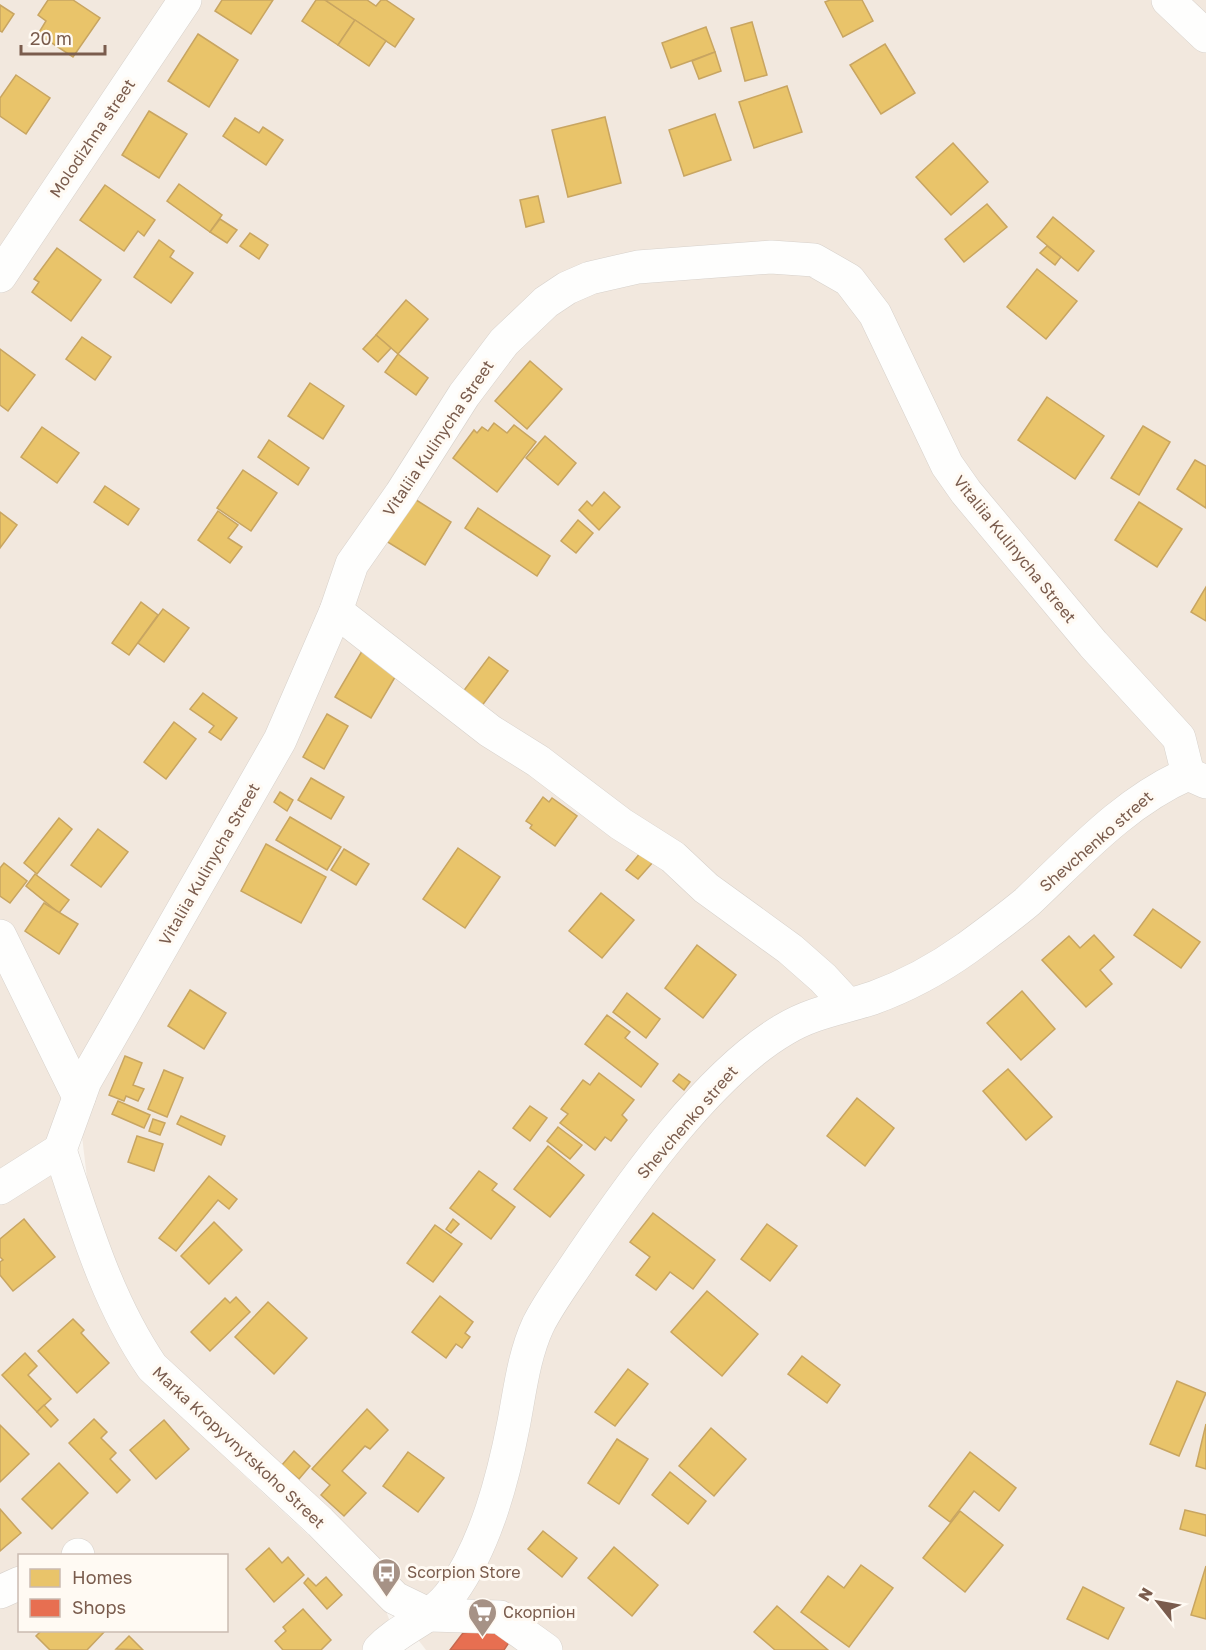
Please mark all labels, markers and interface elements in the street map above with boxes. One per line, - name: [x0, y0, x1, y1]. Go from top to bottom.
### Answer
- scale bar: [21, 18, 105, 56]
- text: 20 m: [30, 27, 72, 49]
- street label: Molodizhna street: [45, 75, 139, 201]
- street label: Vitaliia Kulinycha Street: [378, 356, 498, 520]
- street label: Vitaliia Kulinycha Street: [949, 471, 1081, 627]
- street label: Vitaliia Kulinycha Street: [154, 779, 264, 949]
- street label: Shevchenko street: [1035, 786, 1157, 896]
- street label: Shevchenko street: [632, 1061, 742, 1183]
- street label: Marka Kropyvnytskoho Street: [149, 1362, 329, 1532]
- legend: [18, 1554, 228, 1632]
- bus stop icon: Scorpion Store: [370, 1556, 402, 1598]
- place label: Scorpion Store: [407, 1562, 521, 1582]
- text: Homes: [72, 1566, 132, 1588]
- north arrow: [1128, 1572, 1188, 1632]
- text: N: [1133, 1584, 1157, 1605]
- text: Shops: [72, 1596, 126, 1618]
- supermarket icon: Скорпіон: [466, 1596, 498, 1638]
- place label: Скорпіон: [503, 1602, 575, 1622]

